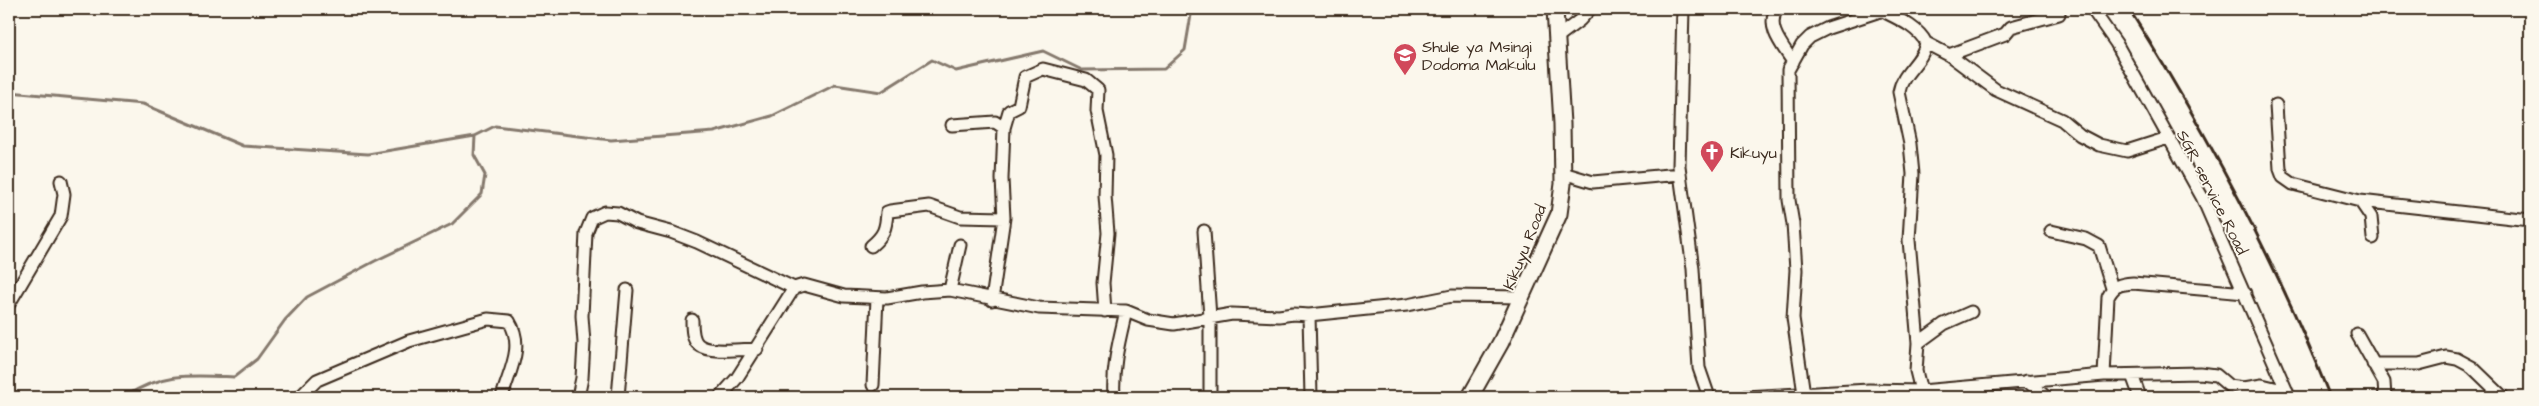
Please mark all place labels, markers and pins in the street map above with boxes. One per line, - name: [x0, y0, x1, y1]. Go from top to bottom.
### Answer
- place label: Shule ya Msingi Dodoma Makulu: [1422, 36, 1536, 76]
- school or university icon: Shule ya Msingi Dodoma Makulu: [1392, 42, 1418, 76]
- church icon: Kikuyu: [1699, 139, 1725, 173]
- place label: Kikuyu: [1730, 142, 1777, 165]

